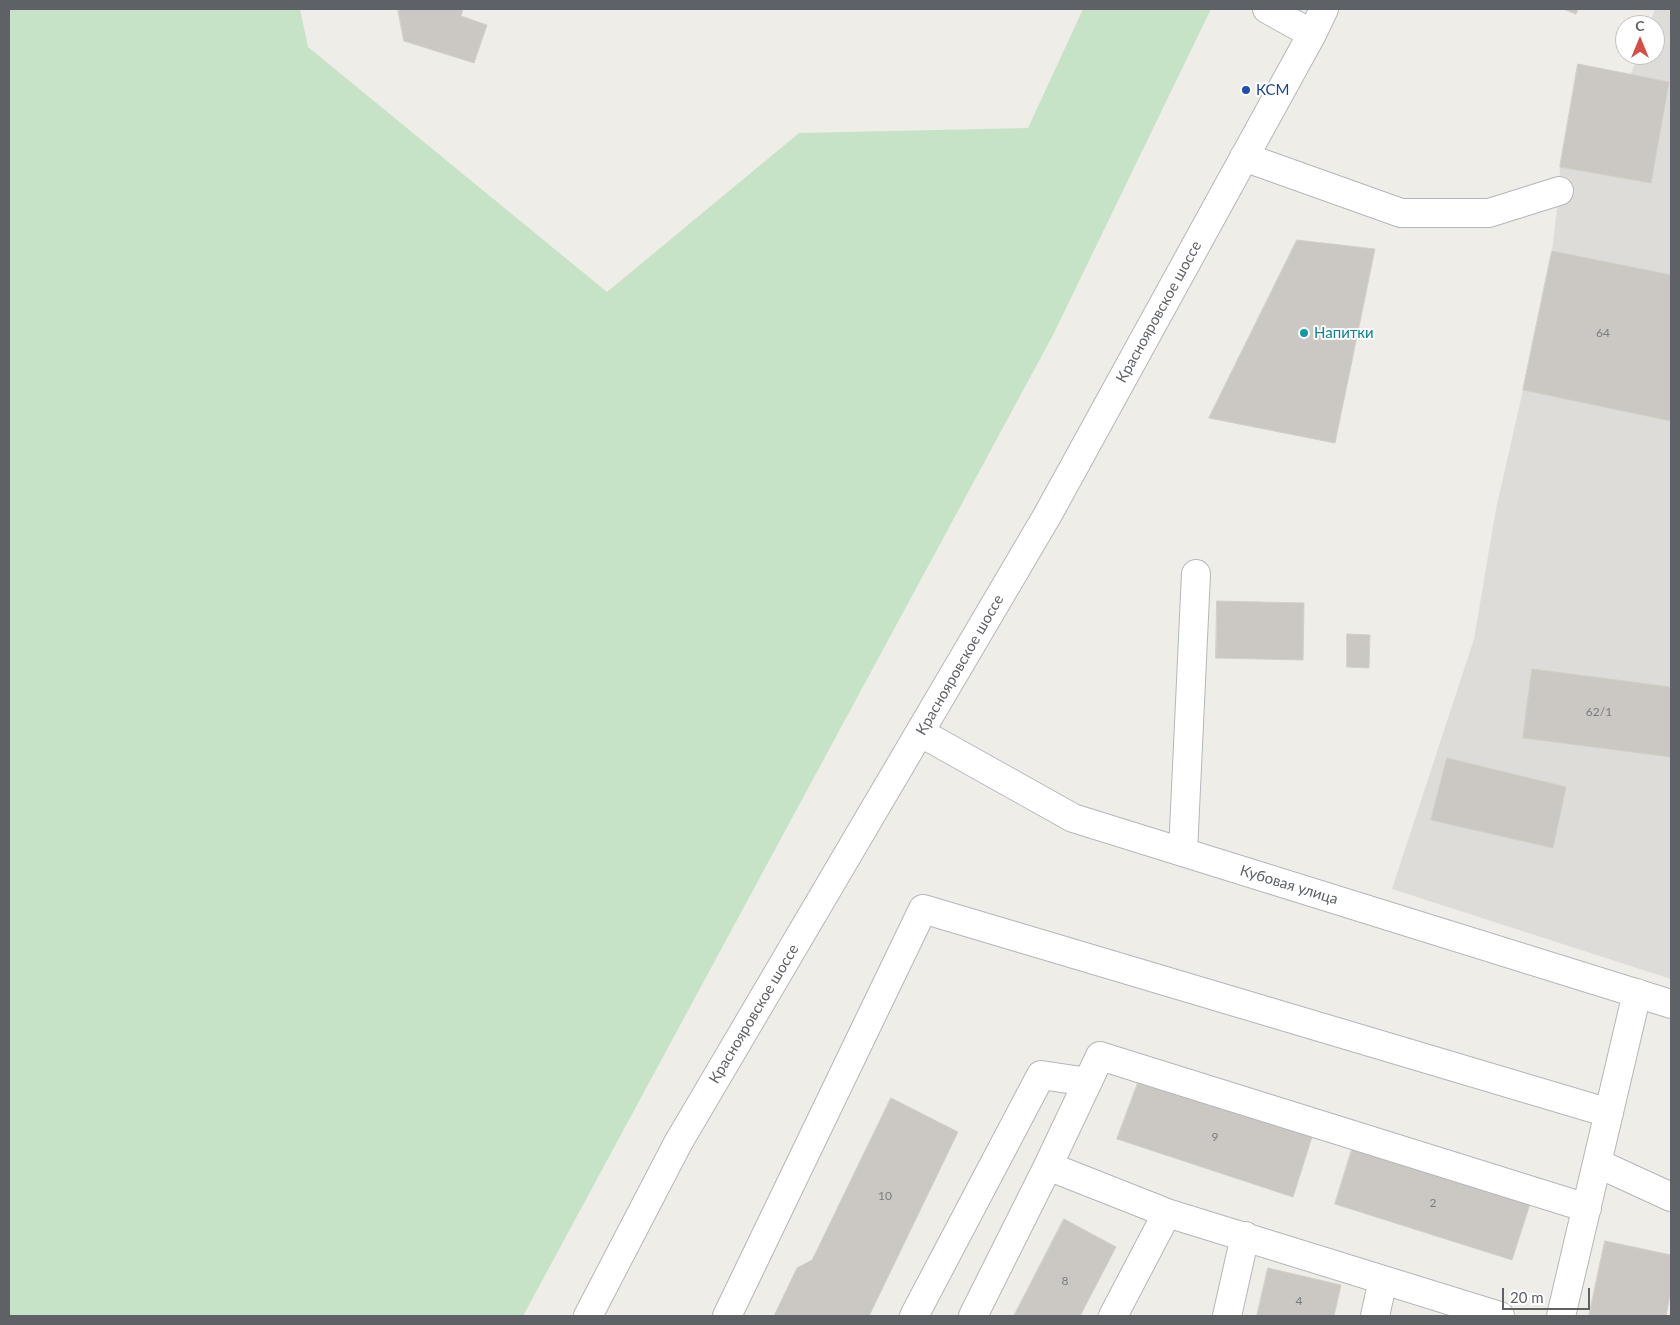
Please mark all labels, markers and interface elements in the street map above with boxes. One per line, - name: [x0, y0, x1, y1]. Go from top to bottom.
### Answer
- north arrow: [1615, 15, 1665, 65]
- text: С: [1635, 17, 1645, 34]
- place label: КСМ: [1256, 81, 1290, 99]
- marker: КСМ: [1240, 84, 1252, 96]
- street label: Краснояровское шоссе: [1113, 238, 1205, 386]
- place label: Напитки: [1314, 324, 1374, 342]
- house number: 64: [1596, 326, 1610, 340]
- marker: Напитки: [1298, 327, 1310, 339]
- street label: Краснояровское шоссе: [912, 592, 1008, 738]
- house number: 62/1: [1586, 705, 1612, 719]
- street label: Кубовая улица: [1238, 862, 1340, 908]
- street label: Краснояровское шоссе: [705, 941, 803, 1087]
- house number: 9: [1212, 1130, 1218, 1144]
- house number: 10: [878, 1189, 892, 1203]
- house number: 2: [1430, 1196, 1436, 1210]
- house number: 8: [1062, 1274, 1068, 1288]
- scale bar: [1505, 1278, 1592, 1310]
- text: 20 m: [1510, 1288, 1544, 1306]
- house number: 4: [1296, 1294, 1302, 1308]

